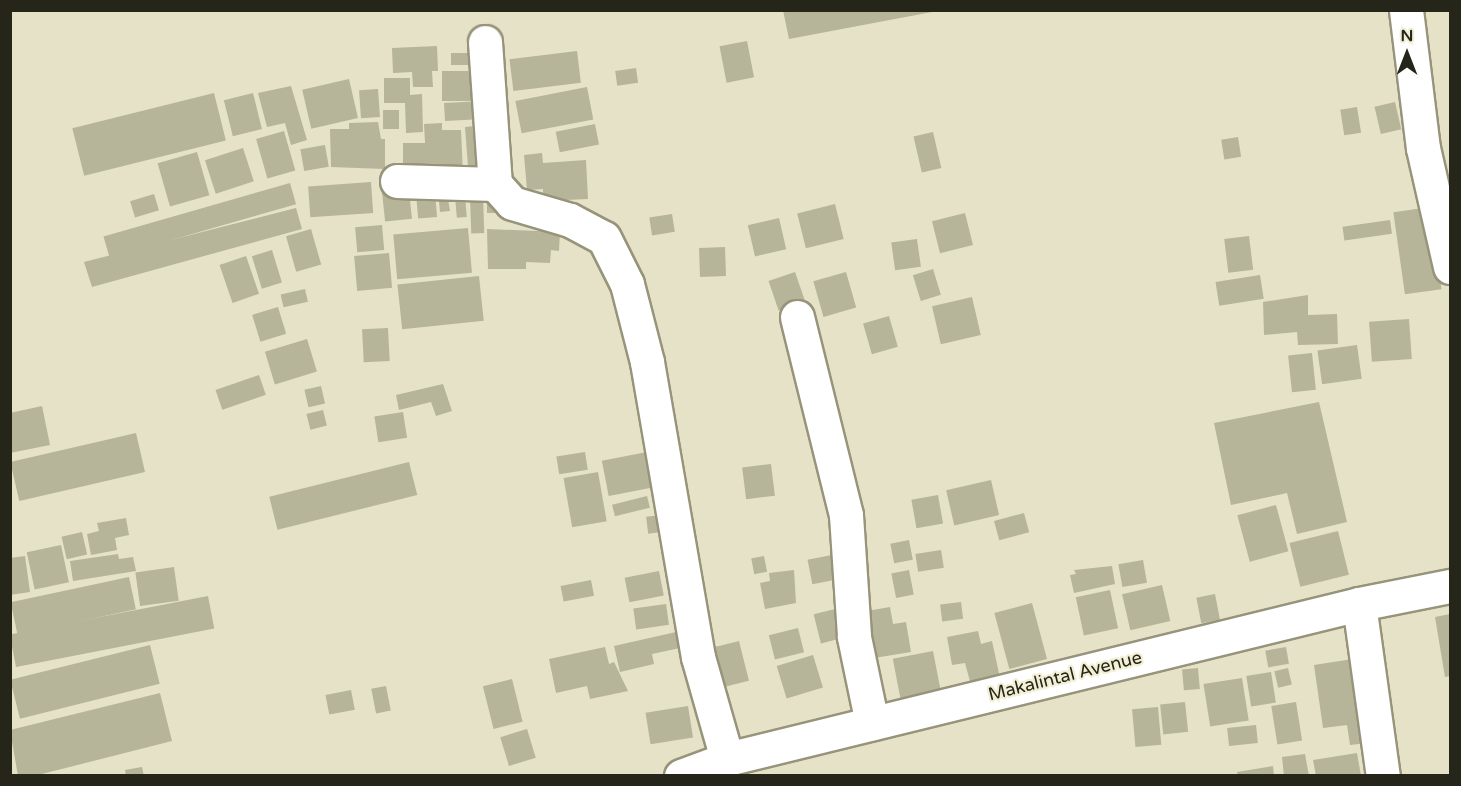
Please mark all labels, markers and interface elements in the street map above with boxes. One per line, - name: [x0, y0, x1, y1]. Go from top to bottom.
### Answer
- north arrow: [1377, 24, 1437, 84]
- text: N: [1401, 26, 1413, 46]
- street label: Makalintal Avenue: [986, 646, 1144, 706]

